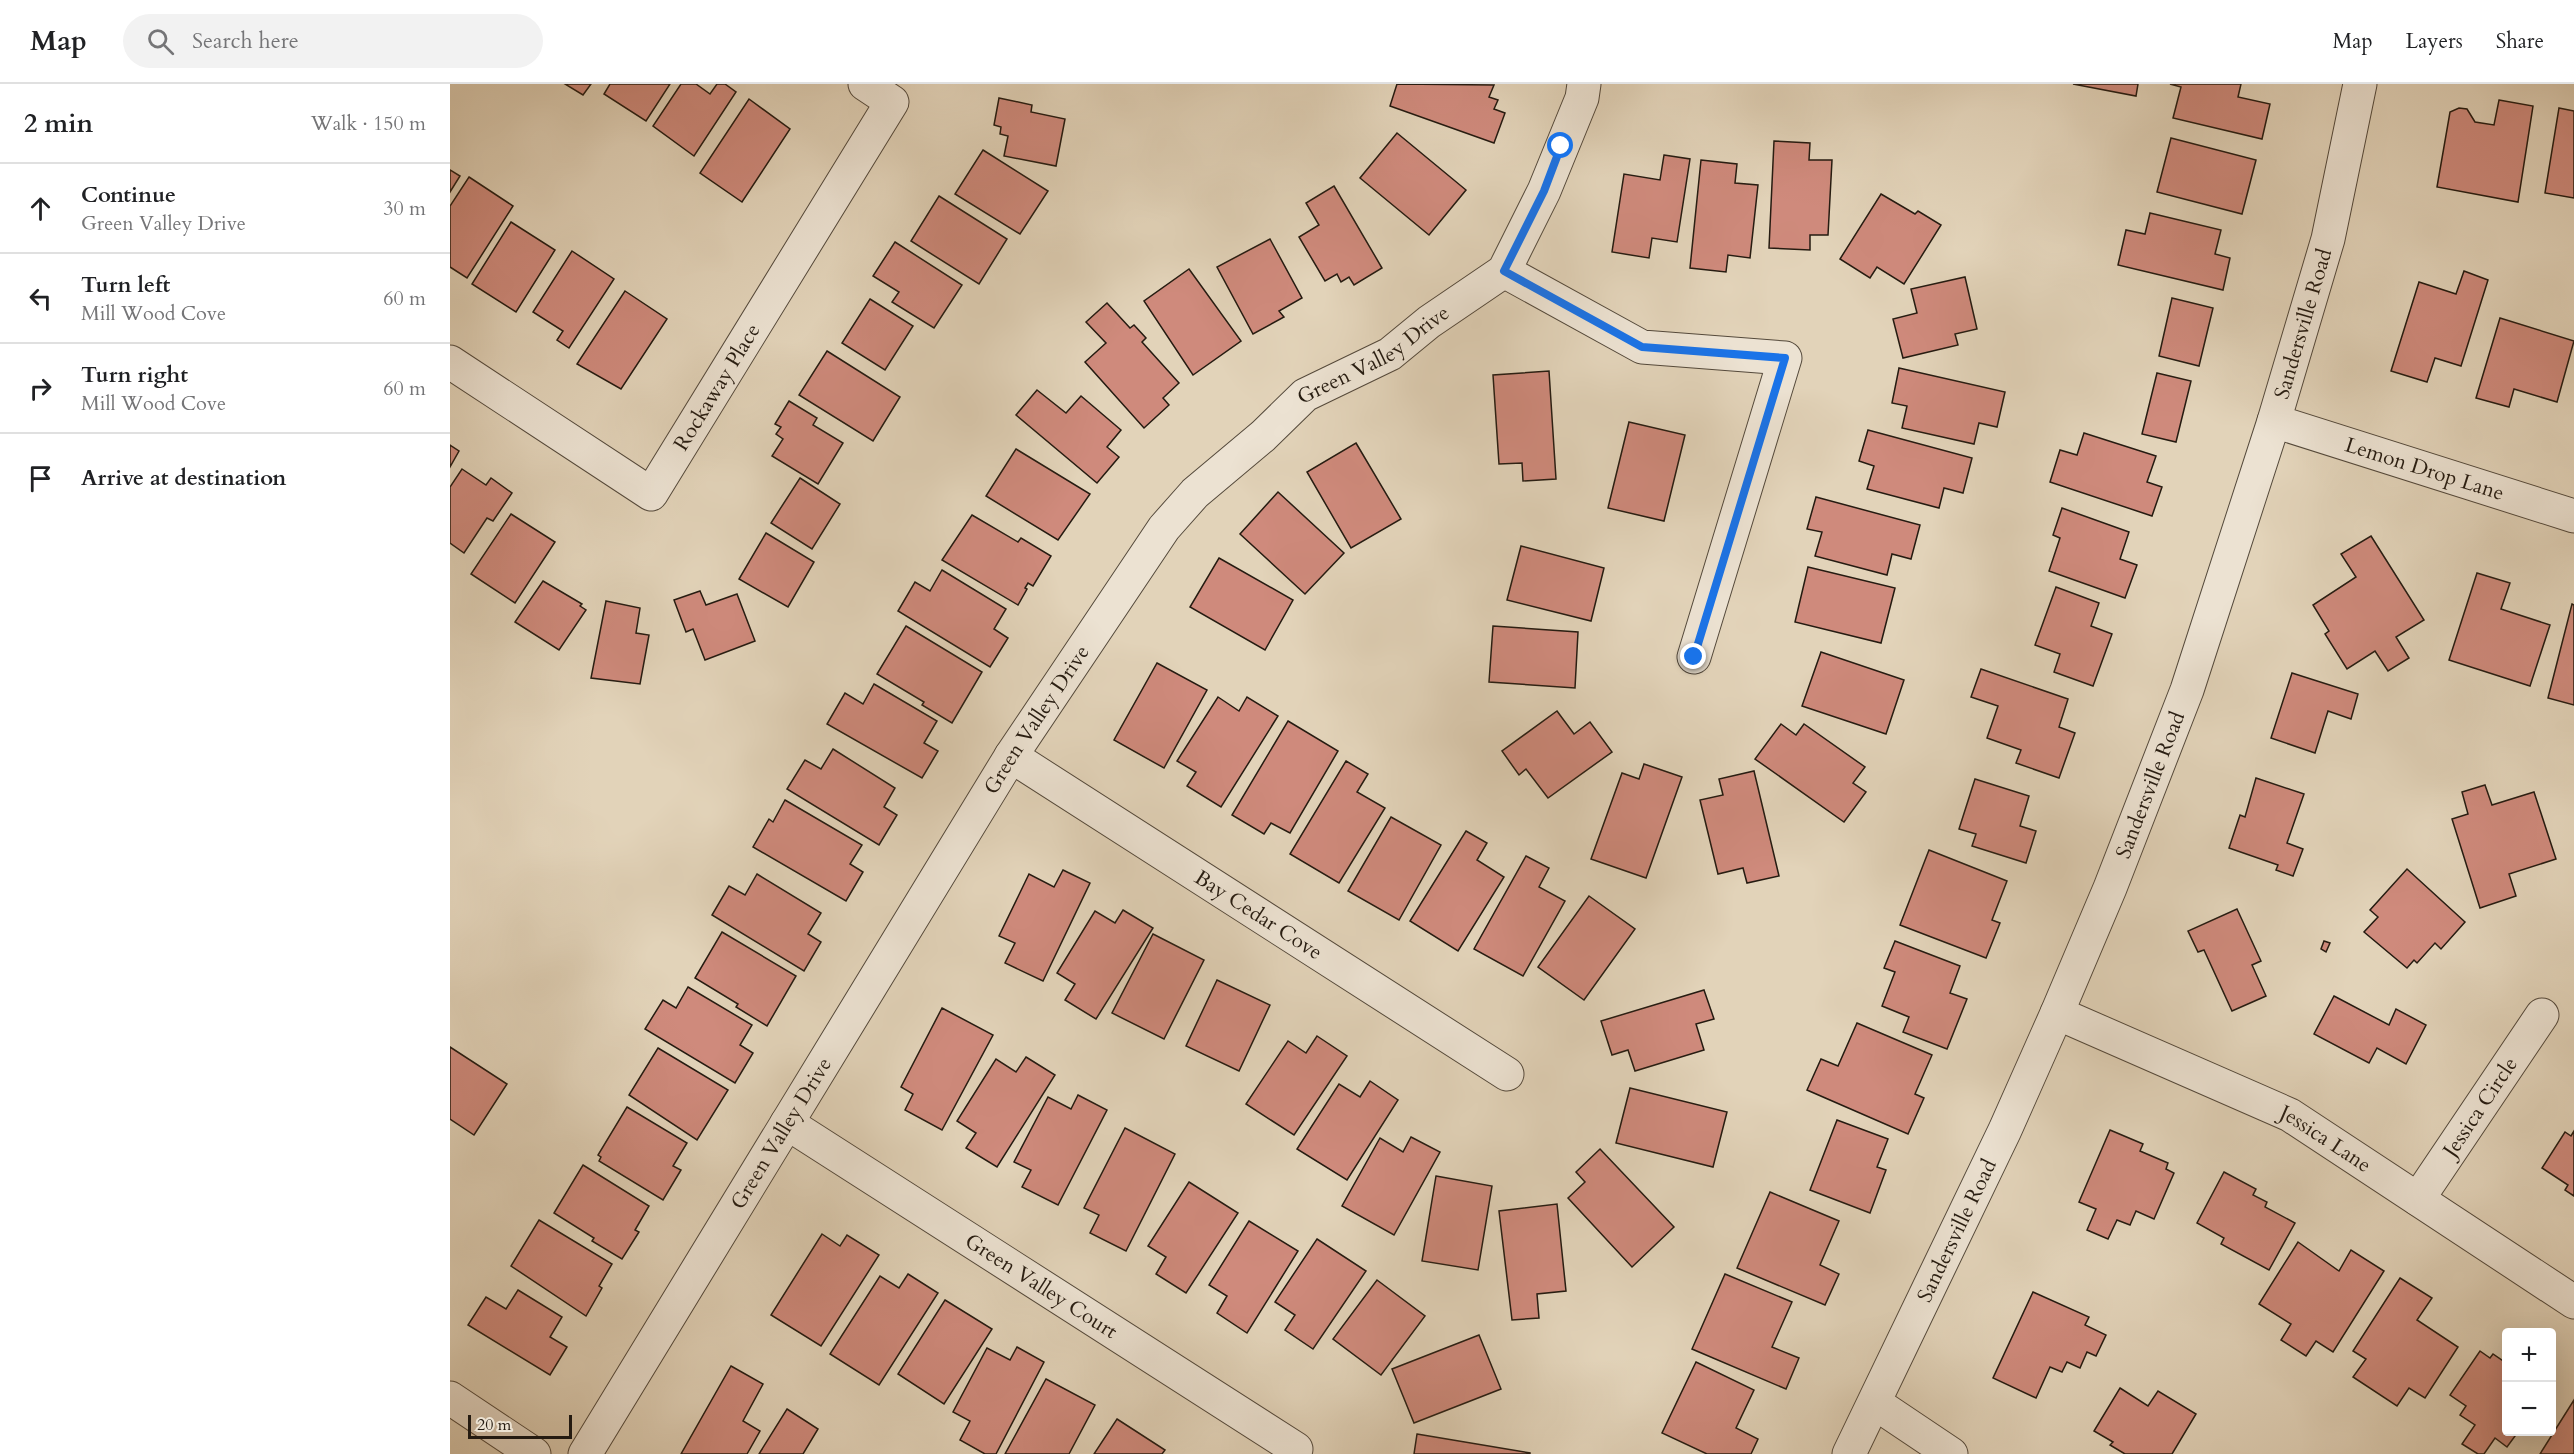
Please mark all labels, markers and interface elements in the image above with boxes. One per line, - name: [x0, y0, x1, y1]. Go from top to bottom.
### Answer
- search box: [123, 14, 543, 68]
- text: Map: [30, 22, 87, 60]
- icon: search: [144, 25, 177, 58]
- text: Search here: [192, 26, 299, 56]
- text: Map: [2333, 27, 2373, 56]
- text: Layers: [2406, 27, 2463, 56]
- text: Share: [2496, 27, 2544, 56]
- text: 2 min: [24, 106, 93, 141]
- text: Walk · 150 m: [311, 110, 426, 137]
- route start: [1547, 132, 1573, 158]
- text: Continue: [81, 180, 176, 210]
- icon: ahead: [24, 192, 57, 225]
- text: 30 m: [383, 195, 426, 222]
- text: Green Valley Drive: [81, 210, 246, 237]
- street label: Sandersville Road: [2267, 245, 2339, 402]
- text: Turn left: [81, 270, 170, 300]
- icon: left: [24, 282, 57, 315]
- text: 60 m: [383, 285, 426, 312]
- street label: Green Valley Drive: [1292, 298, 1455, 411]
- text: Mill Wood Cove: [81, 300, 226, 327]
- street label: Rockaway Place: [667, 318, 767, 456]
- text: Turn right: [81, 360, 188, 390]
- icon: right: [24, 372, 57, 405]
- text: 60 m: [383, 375, 426, 402]
- text: Mill Wood Cove: [81, 390, 226, 417]
- street label: Lemon Drop Lane: [2342, 430, 2508, 507]
- icon: arrive: [24, 462, 57, 495]
- text: Arrive at destination: [81, 463, 286, 493]
- street label: Green Valley Drive: [977, 639, 1096, 800]
- route end: [1680, 643, 1706, 669]
- street label: Sandersville Road: [2108, 707, 2192, 863]
- street label: Bay Cedar Cove: [1189, 863, 1328, 967]
- street label: Jessica Circle: [2434, 1051, 2524, 1165]
- street label: Green Valley Drive: [723, 1052, 838, 1215]
- street label: Jessica Lane: [2273, 1097, 2377, 1179]
- street label: Sandersville Road: [1910, 1154, 2003, 1307]
- street label: Green Valley Court: [959, 1226, 1123, 1346]
- map controls: [2502, 1328, 2556, 1436]
- button: +: [2502, 1328, 2556, 1382]
- button: −: [2502, 1382, 2556, 1436]
- scale bar: [468, 1412, 572, 1440]
- text: 20 m: [477, 1414, 511, 1436]

